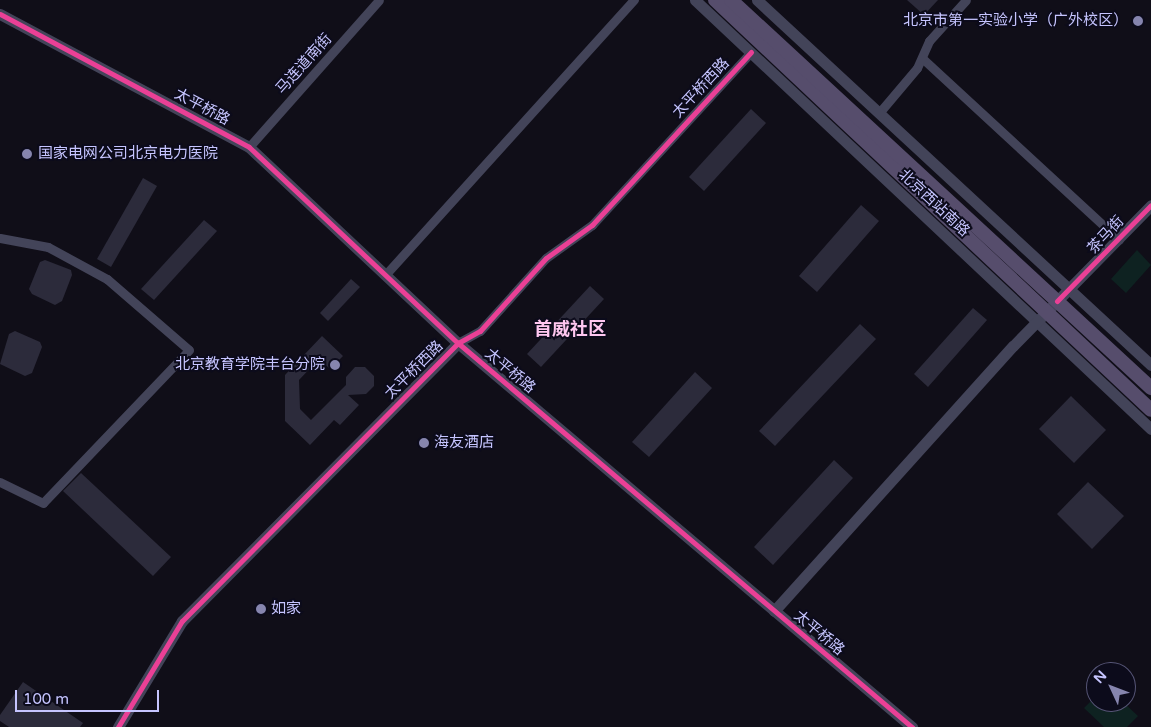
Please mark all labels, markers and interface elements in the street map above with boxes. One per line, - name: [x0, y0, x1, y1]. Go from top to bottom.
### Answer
- place label: 北京市第一实验小学（广外校区）: [903, 12, 1128, 30]
- marker: 北京市第一实验小学（广外校区）: [1132, 15, 1144, 27]
- street label: 马连道南街: [272, 30, 336, 98]
- street label: 太平桥西路: [669, 54, 733, 122]
- street label: 太平桥路: [171, 85, 233, 129]
- place label: 国家电网公司北京电力医院: [38, 145, 218, 163]
- marker: 国家电网公司北京电力医院: [20, 147, 34, 161]
- street label: 北京西站南路: [895, 166, 973, 240]
- street label: 茶马街: [1084, 212, 1128, 258]
- district label: 首威社区: [534, 318, 606, 340]
- street label: 太平桥西路: [381, 337, 447, 403]
- street label: 太平桥路: [481, 345, 539, 397]
- place label: 北京教育学院丰台分院: [175, 356, 325, 374]
- marker: 北京教育学院丰台分院: [329, 359, 341, 371]
- place label: 海友酒店: [434, 434, 494, 452]
- marker: 海友酒店: [418, 437, 430, 449]
- place label: 如家: [271, 600, 301, 618]
- marker: 如家: [255, 603, 267, 615]
- street label: 太平桥路: [790, 607, 848, 659]
- north arrow: [1086, 662, 1136, 712]
- text: N: [1090, 667, 1110, 687]
- scale bar: [18, 680, 161, 712]
- text: 100 m: [23, 690, 69, 708]

